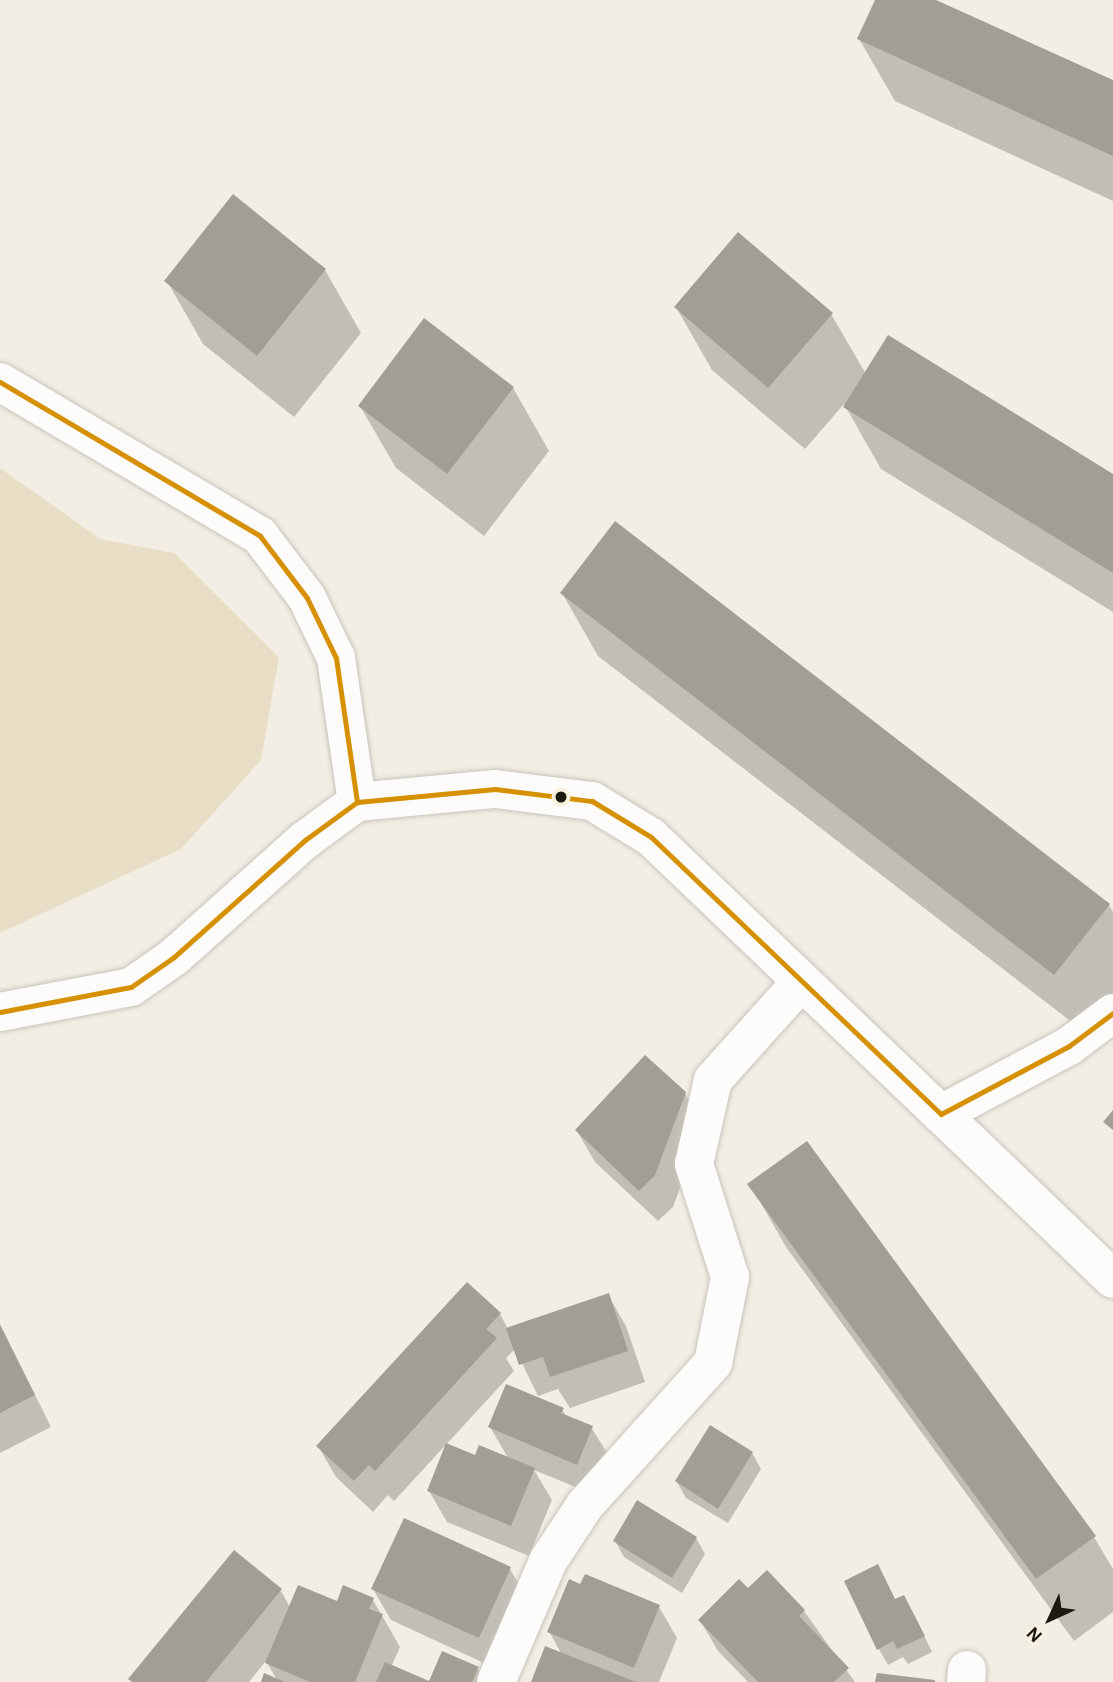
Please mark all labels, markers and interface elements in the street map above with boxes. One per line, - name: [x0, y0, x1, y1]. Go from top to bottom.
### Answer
- unlabelled marker: [554, 790, 568, 804]
- north arrow: [1015, 1584, 1085, 1654]
- text: N: [1023, 1623, 1046, 1646]

